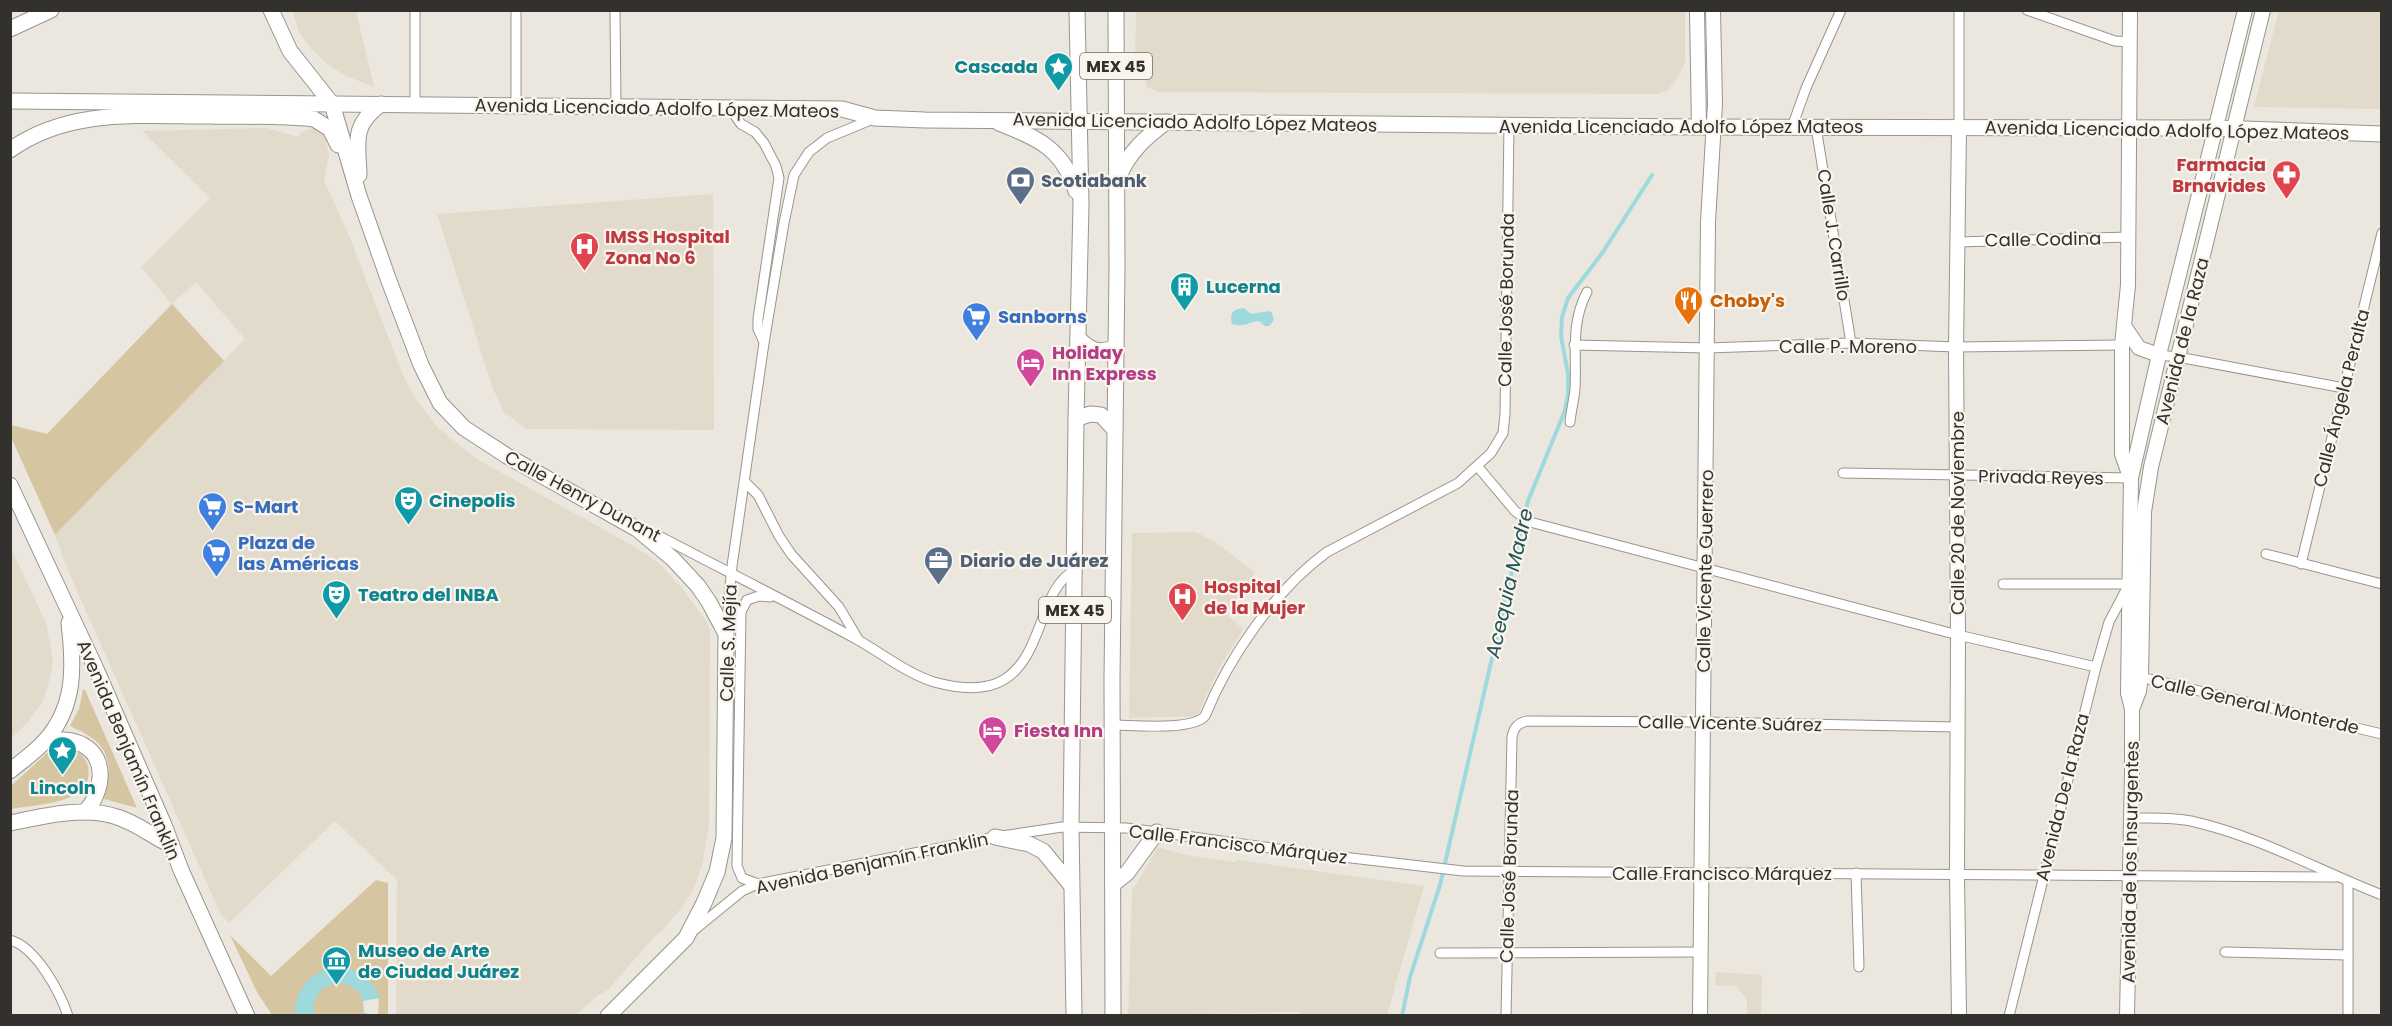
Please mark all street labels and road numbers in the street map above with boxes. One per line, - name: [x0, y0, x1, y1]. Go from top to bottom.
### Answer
- road number: MEX 45: [1080, 53, 1152, 79]
- street label: Avenida Licenciado Adolfo López Mateos: [474, 92, 840, 124]
- street label: Avenida Licenciado Adolfo López Mateos: [1012, 106, 1378, 138]
- street label: Avenida Licenciado Adolfo López Mateos: [1499, 114, 1863, 139]
- street label: Avenida Licenciado Adolfo López Mateos: [1984, 114, 2350, 146]
- street label: Calle J. Carrillo: [1811, 167, 1857, 303]
- street label: Calle José Borunda: [1492, 213, 1520, 387]
- street label: Calle Codina: [1984, 225, 2102, 253]
- street label: Avenida de la Raza: [2149, 255, 2215, 427]
- street label: Calle Ángela Peralta: [2307, 306, 2375, 490]
- street label: Calle P. Moreno: [1779, 334, 1917, 359]
- street label: Calle 20 de Noviembre: [1945, 411, 1970, 615]
- street label: Calle Henry Dunant: [500, 444, 666, 548]
- street label: Privada Reyes: [1978, 463, 2104, 491]
- street label: Calle Vicente Guerrero: [1691, 469, 1719, 673]
- street label: Calle S. Mejía: [713, 584, 743, 702]
- road number: MEX 45: [1039, 597, 1111, 623]
- street label: Avenida Benjamín Franklin: [71, 636, 187, 864]
- street label: Calle General Monterde: [2148, 668, 2362, 740]
- street label: Calle Vicente Suárez: [1638, 709, 1822, 737]
- street label: Avenida De la Raza: [2029, 711, 2095, 883]
- street label: Avenida de los Insurgentes: [2115, 741, 2145, 983]
- street label: Calle José Borunda: [1493, 789, 1525, 963]
- street label: Calle Francisco Márquez: [1127, 818, 1349, 870]
- street label: Avenida Benjamín Franklin: [753, 826, 991, 900]
- street label: Calle Francisco Márquez: [1612, 861, 1832, 886]

